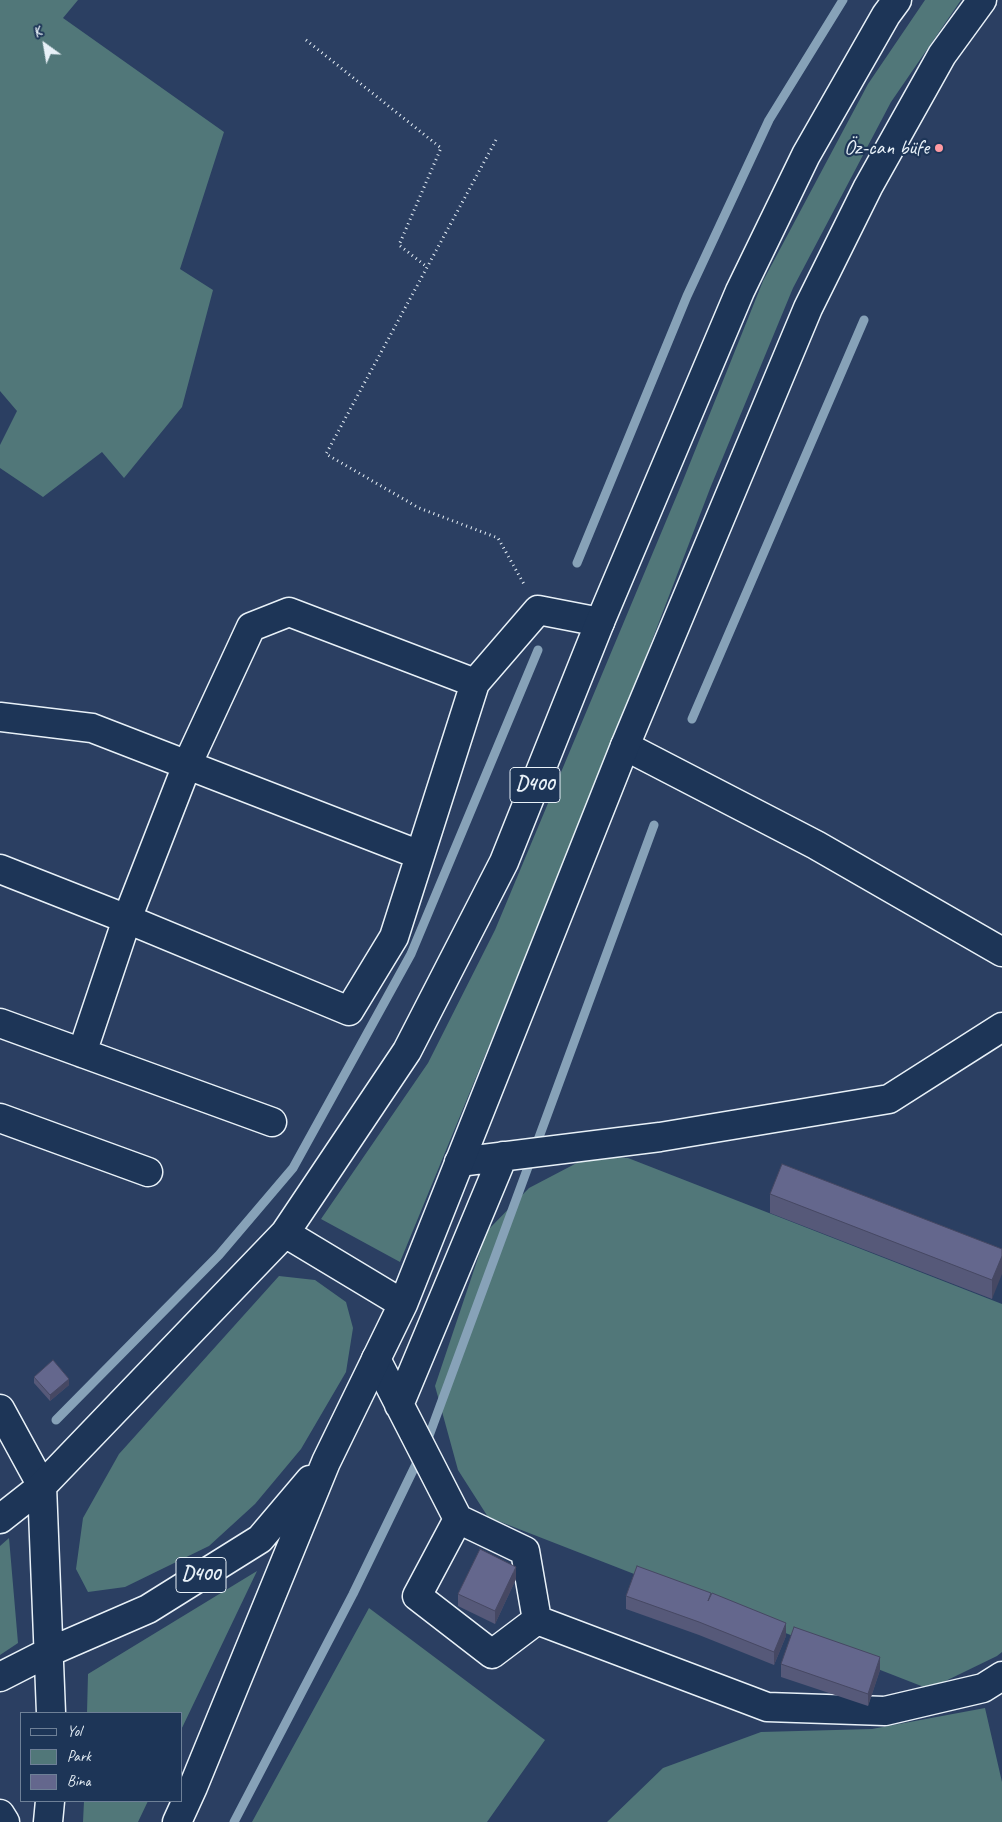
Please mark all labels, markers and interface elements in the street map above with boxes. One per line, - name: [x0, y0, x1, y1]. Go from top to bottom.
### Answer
- north arrow: [20, 20, 70, 70]
- text: K: [29, 23, 44, 41]
- place label: Öz-can büfe: [844, 135, 929, 161]
- marker: Öz-can büfe: [933, 142, 945, 154]
- road number: D400: [510, 768, 560, 802]
- road number: D400: [176, 1558, 226, 1592]
- legend: [20, 1712, 182, 1802]
- text: Yol: [67, 1722, 82, 1741]
- text: Park: [67, 1747, 91, 1766]
- text: Bina: [67, 1772, 91, 1791]

